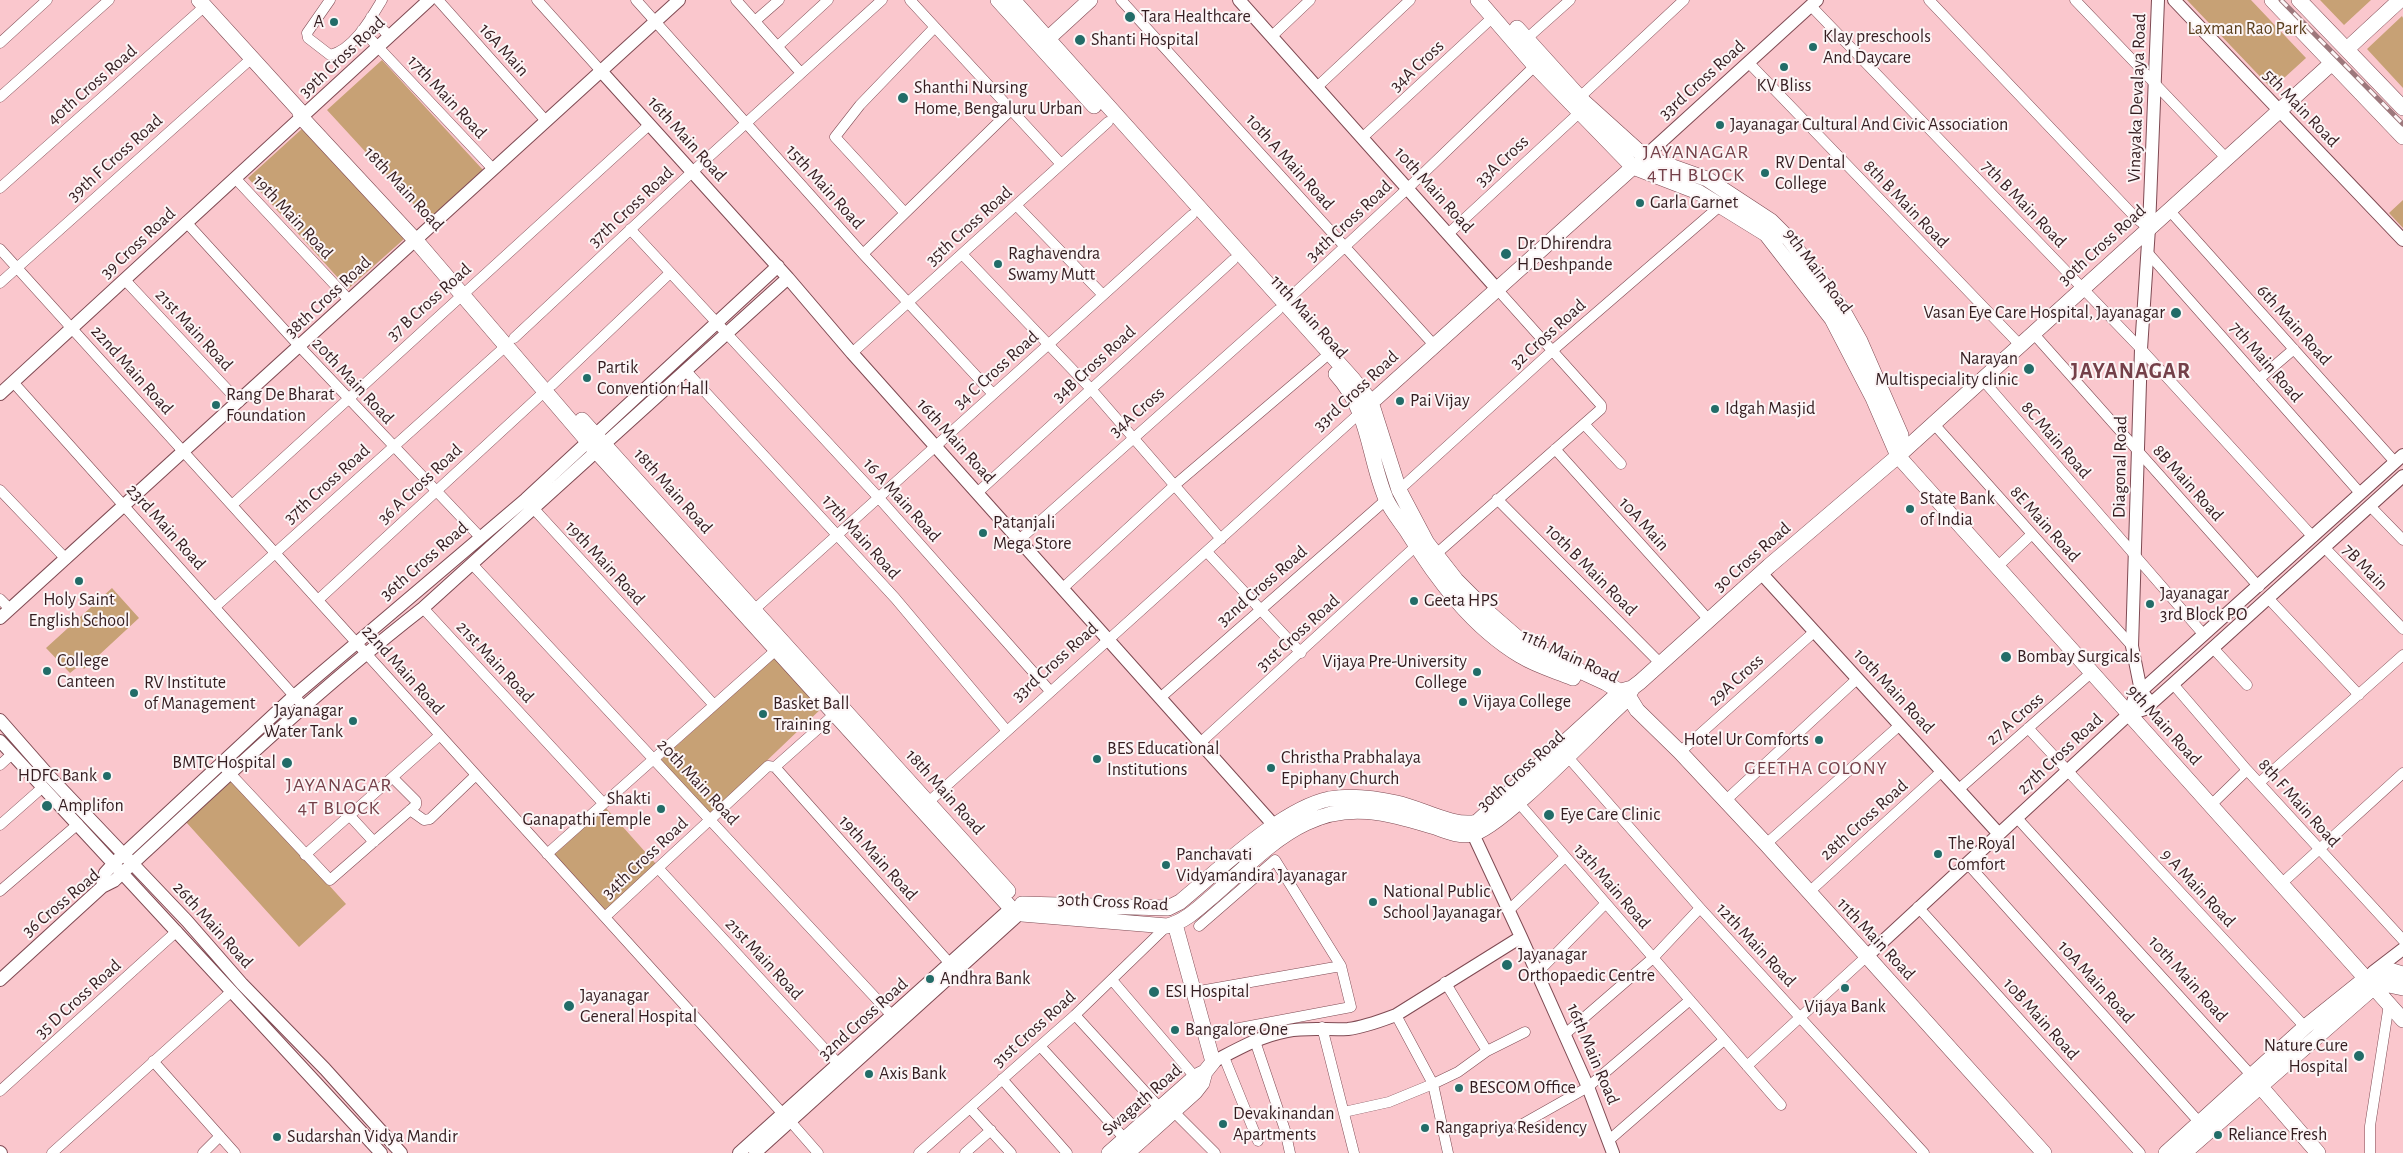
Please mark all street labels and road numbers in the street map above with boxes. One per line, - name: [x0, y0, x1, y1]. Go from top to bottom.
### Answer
- street label: 39th Cross Road: [295, 12, 389, 102]
- street label: Vinayaka Devalaya Road: [2123, 13, 2151, 183]
- street label: 16A Main: [475, 19, 533, 81]
- street label: 34A Cross: [1385, 35, 1449, 97]
- street label: 33rd Cross Road: [1654, 36, 1750, 124]
- street label: 40th Cross Road: [43, 40, 141, 130]
- street label: 17th Main Road: [403, 51, 491, 143]
- street label: 5th Main Road: [2258, 64, 2344, 152]
- street label: 16th Main Road: [643, 92, 731, 186]
- street label: 10th A Main Road: [1241, 109, 1339, 215]
- street label: 39th F Cross Road: [63, 110, 167, 206]
- street label: 33A Cross: [1471, 131, 1533, 191]
- street label: 15th Main Road: [781, 140, 869, 234]
- street label: 18th Main Road: [359, 142, 449, 236]
- street label: 10th Main Road: [1390, 142, 1478, 238]
- street label: 8th B Main Road: [1859, 155, 1953, 253]
- street label: 7th B Main Road: [1977, 156, 2071, 252]
- street label: 37th Cross Road: [584, 162, 678, 252]
- street label: 19th Main Road: [248, 170, 338, 264]
- street label: 34th Cross Road: [1301, 176, 1397, 266]
- street label: 35th Cross Road: [921, 182, 1017, 270]
- street label: 30th Cross Road: [2054, 200, 2150, 290]
- street label: 39 Cross Road: [96, 203, 180, 283]
- street label: 9th Main Road: [1779, 224, 1857, 318]
- street label: 38th Cross Road: [281, 252, 375, 342]
- street label: 37 B Cross Road: [382, 258, 476, 346]
- street label: 11th Main Road: [1266, 271, 1352, 363]
- street label: 6th Main Road: [2252, 280, 2336, 370]
- street label: 21st Main Road: [150, 284, 238, 376]
- street label: 32 Cross Road: [1506, 294, 1590, 374]
- street label: 7th Main Road: [2225, 317, 2307, 407]
- street label: 22nd Main Road: [86, 321, 178, 419]
- street label: 34B Cross Road: [1048, 321, 1140, 407]
- street label: 34 C Cross Road: [949, 326, 1043, 414]
- street label: 20th Main Road: [307, 333, 399, 429]
- street label: 33rd Cross Road: [1309, 346, 1403, 436]
- street label: 34A Cross: [1105, 382, 1169, 442]
- street label: 16th Main Road: [912, 394, 1000, 488]
- street label: 8C Main Road: [2016, 397, 2096, 483]
- street label: Diagonal Road: [2108, 416, 2132, 518]
- street label: 36 A Cross Road: [373, 439, 467, 529]
- street label: 37th Cross Road: [279, 440, 375, 528]
- street label: 8B Main Road: [2148, 440, 2228, 526]
- street label: 18th Main Road: [629, 444, 717, 538]
- street label: 16 A Main Road: [859, 453, 945, 547]
- street label: 23rd Main Road: [122, 479, 210, 575]
- street label: 8E Main Road: [2005, 481, 2085, 567]
- street label: 17th Main Road: [817, 490, 905, 584]
- street label: 10A Main: [1614, 493, 1674, 555]
- street label: 19th Main Road: [560, 516, 650, 610]
- street label: 36th Cross Road: [376, 517, 472, 605]
- street label: 30 Cross Road: [1709, 517, 1795, 597]
- street label: 10th B Main Road: [1541, 520, 1641, 620]
- street label: 7B Main: [2338, 539, 2392, 595]
- street label: 32nd Cross Road: [1212, 541, 1312, 631]
- street label: 31st Cross Road: [1252, 590, 1344, 676]
- street label: 21st Main Road: [451, 616, 539, 708]
- street label: 33rd Cross Road: [1007, 618, 1103, 706]
- street label: 22nd Main Road: [357, 621, 449, 719]
- street label: 11th Main Road: [1518, 624, 1622, 688]
- street label: 10th Main Road: [1849, 644, 1939, 738]
- street label: 29A Cross: [1704, 650, 1768, 710]
- street label: 9th Main Road: [2122, 680, 2206, 770]
- street label: 27 A Cross: [1982, 688, 2048, 750]
- street label: 27th Cross Road: [2013, 709, 2107, 799]
- street label: 30th Cross Road: [1473, 726, 1569, 816]
- street label: 20th Main Road: [652, 734, 744, 830]
- street label: 18th Main Road: [901, 745, 989, 839]
- street label: 8th F Main Road: [2253, 754, 2345, 852]
- street label: 28th Cross Road: [1816, 775, 1912, 865]
- street label: 19th Main Road: [834, 811, 922, 905]
- street label: 34th Cross Road: [597, 813, 693, 903]
- street label: 13th Main Road: [1569, 839, 1655, 933]
- street label: 9 A Main Road: [2156, 844, 2240, 932]
- street label: 36 Cross Road: [18, 864, 104, 942]
- street label: 26th Main Road: [168, 877, 258, 973]
- street label: 30th Cross Road: [1057, 888, 1169, 916]
- street label: 11th Main Road: [1832, 893, 1920, 985]
- street label: 12th Main Road: [1712, 898, 1800, 992]
- street label: 21st Main Road: [720, 913, 808, 1005]
- street label: 10th Main Road: [2144, 931, 2232, 1027]
- street label: 10A Main Road: [2053, 936, 2139, 1028]
- street label: 35 D Cross Road: [31, 955, 125, 1043]
- street label: 32nd Cross Road: [814, 973, 912, 1065]
- street label: 10B Main Road: [1998, 973, 2084, 1065]
- street label: 31st Cross Road: [988, 986, 1080, 1072]
- street label: 16th Main Road: [1562, 1000, 1624, 1108]
- street label: Swagath Road: [1098, 1059, 1186, 1141]

